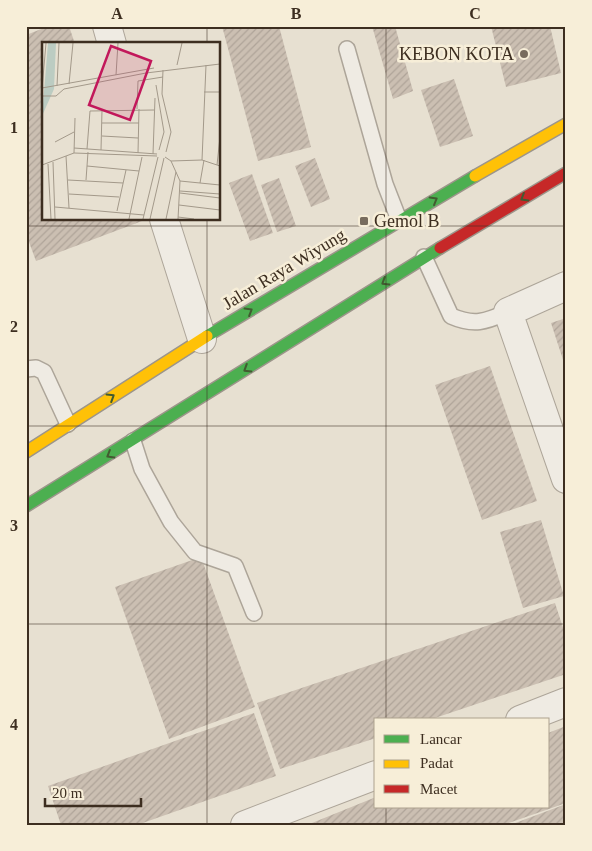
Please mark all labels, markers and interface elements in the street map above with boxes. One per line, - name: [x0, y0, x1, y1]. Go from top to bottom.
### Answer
- text: A: [111, 5, 123, 22]
- text: B: [291, 5, 302, 22]
- text: C: [469, 5, 481, 22]
- inset map: [42, 42, 220, 220]
- place label: KEBON KOTA: [399, 44, 514, 64]
- marker: KEBON KOTA: [518, 48, 530, 60]
- text: 1: [10, 119, 18, 136]
- one-way arrow: [520, 191, 529, 201]
- one-way arrow: [428, 197, 437, 207]
- place label: Gemol B: [374, 211, 440, 231]
- marker: Gemol B: [358, 215, 370, 227]
- street label: Jalan Raya Wiyung: [219, 224, 349, 314]
- one-way arrow: [381, 275, 390, 285]
- one-way arrow: [244, 307, 253, 317]
- text: 2: [10, 318, 18, 335]
- one-way arrow: [244, 362, 253, 372]
- one-way arrow: [106, 394, 115, 403]
- one-way arrow: [106, 449, 115, 459]
- text: 3: [10, 517, 18, 534]
- text: 4: [10, 716, 18, 733]
- legend: [374, 718, 550, 808]
- text: Lancar: [420, 731, 462, 747]
- text: Padat: [420, 755, 454, 771]
- scale bar: [45, 776, 141, 808]
- text: Macet: [420, 781, 458, 797]
- text: 20 m: [52, 785, 83, 801]

